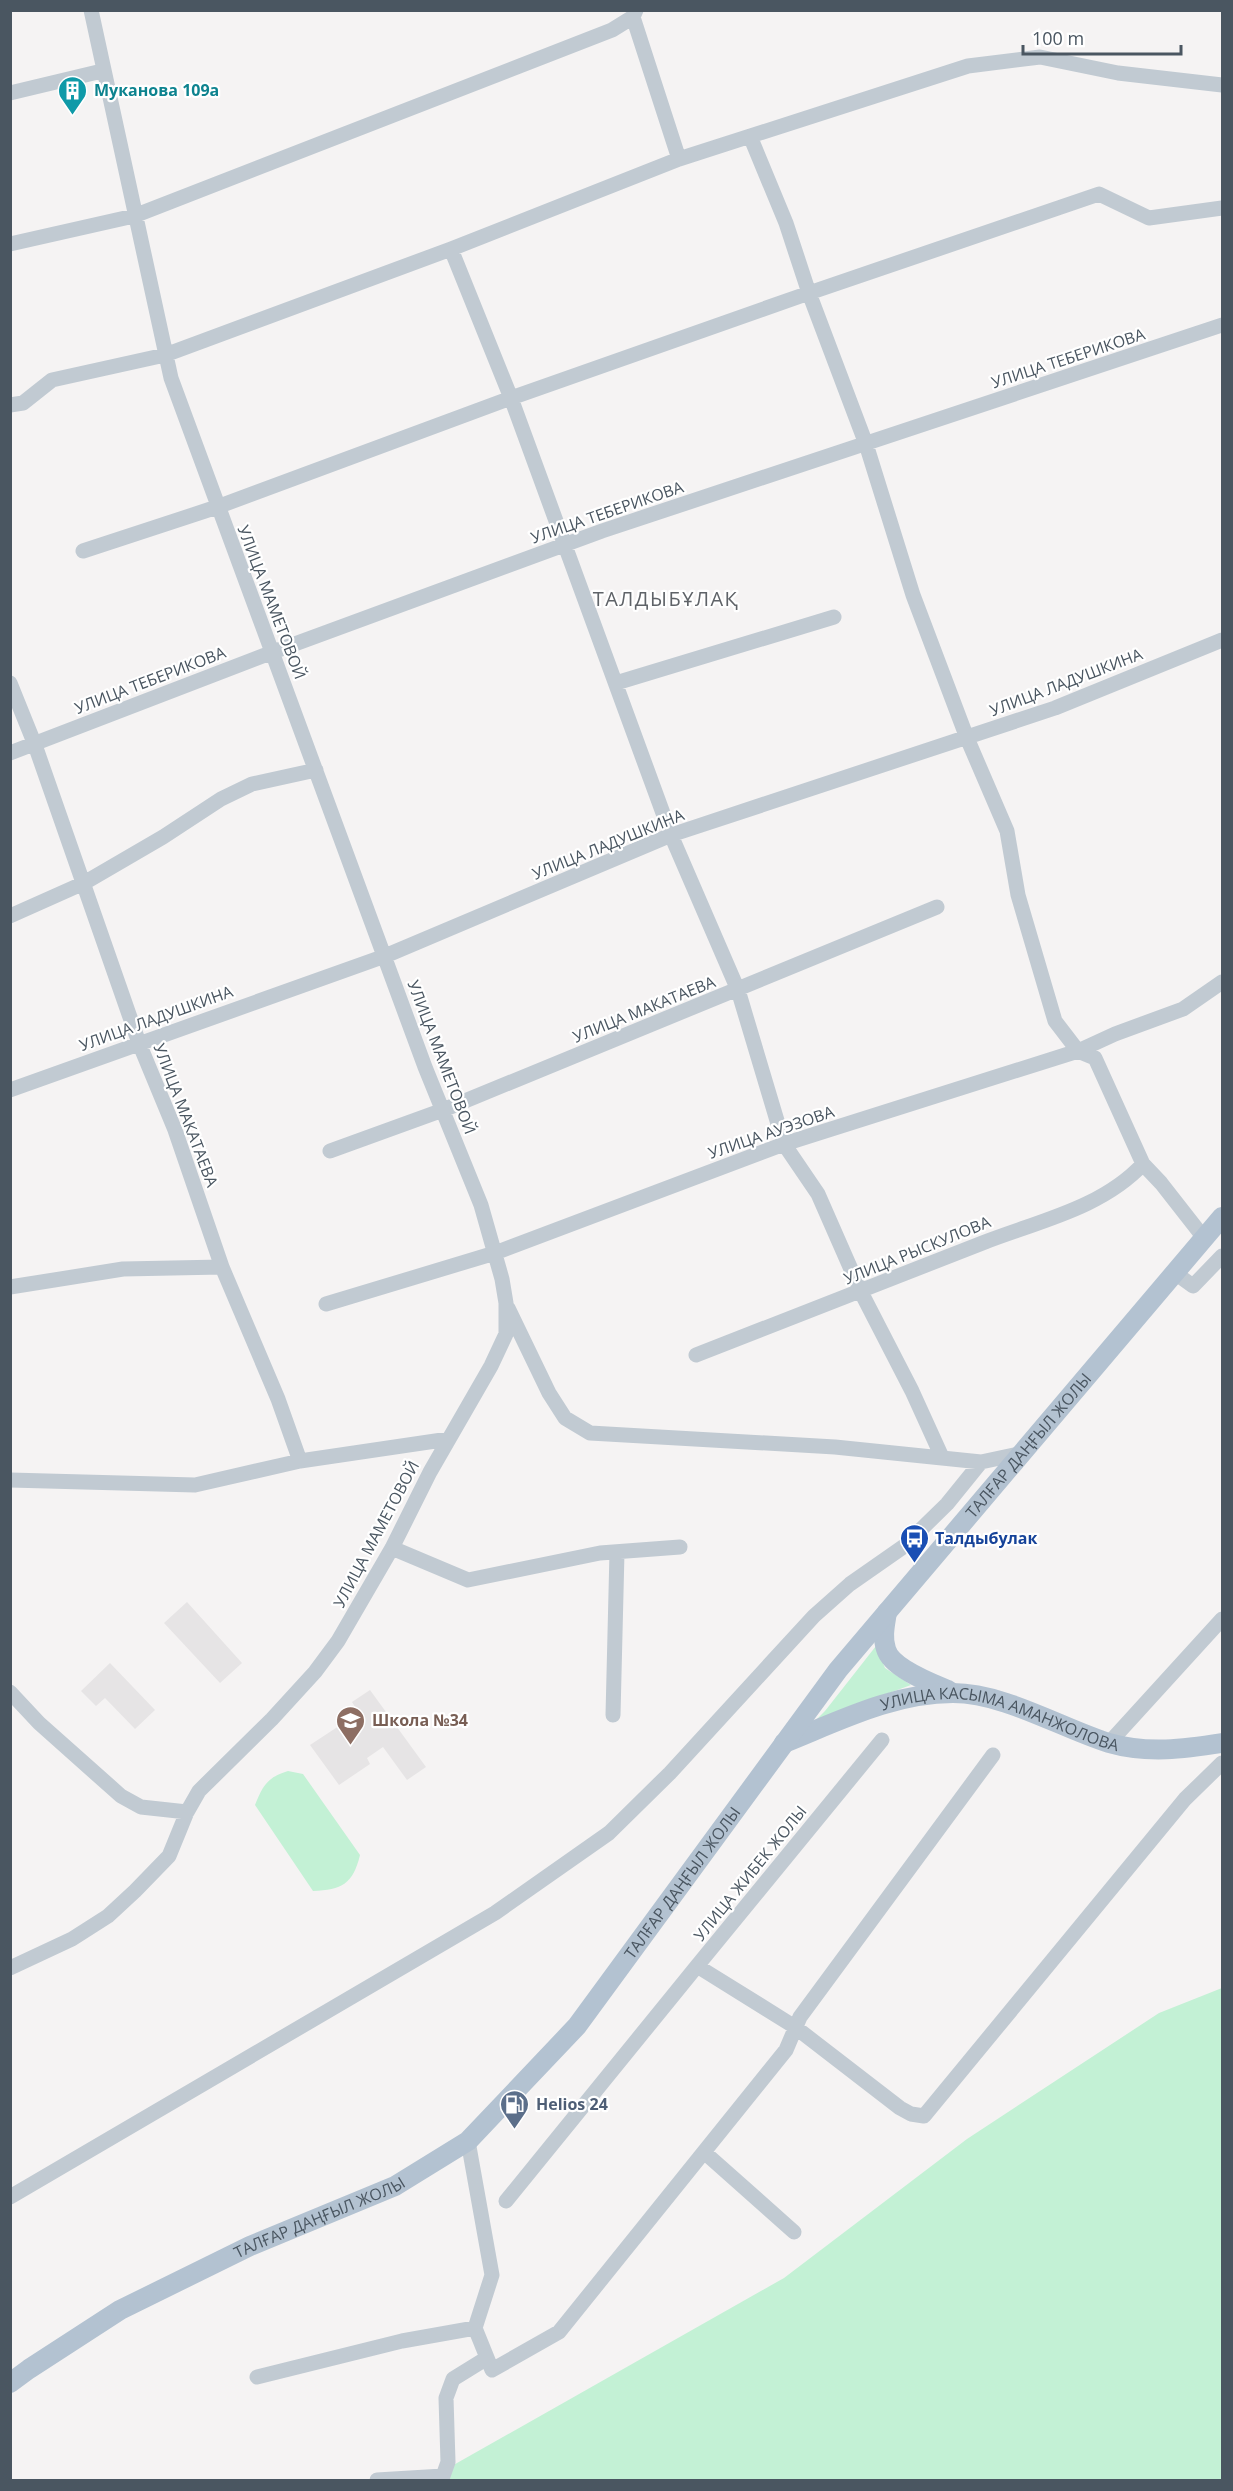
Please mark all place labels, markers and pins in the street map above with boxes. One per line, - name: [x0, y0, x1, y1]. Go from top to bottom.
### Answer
- building icon: Муканова 109а: [57, 74, 89, 116]
- place label: Муканова 109а: [94, 79, 219, 101]
- bus stop icon: Талдыбулак: [898, 1522, 930, 1564]
- place label: Талдыбулак: [935, 1527, 1038, 1549]
- school or university icon: Школа №34: [335, 1704, 367, 1746]
- place label: Школа №34: [372, 1709, 468, 1731]
- fuel station icon: Helios 24: [499, 2088, 531, 2130]
- place label: Helios 24: [536, 2093, 608, 2115]

